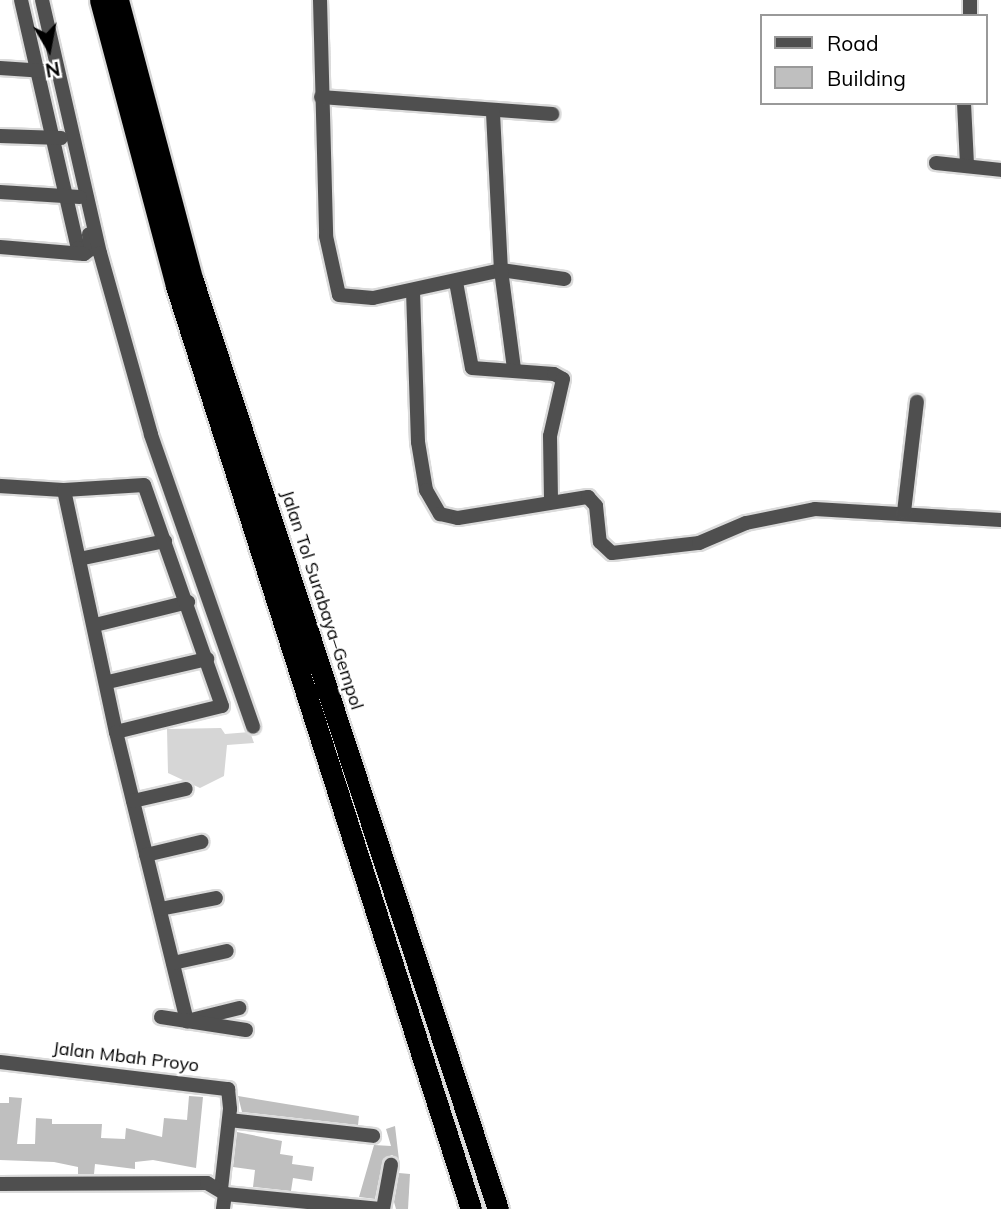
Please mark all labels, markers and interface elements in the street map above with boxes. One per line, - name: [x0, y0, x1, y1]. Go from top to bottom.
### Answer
- north arrow: [14, 14, 84, 84]
- legend: [760, 14, 987, 105]
- text: Road: [827, 30, 878, 56]
- text: N: [43, 57, 62, 83]
- text: Building: [827, 65, 906, 91]
- street label: Jalan Tol Surabaya–Gempol: [276, 488, 368, 712]
- street label: Jalan Mbah Proyo: [52, 1037, 200, 1077]

